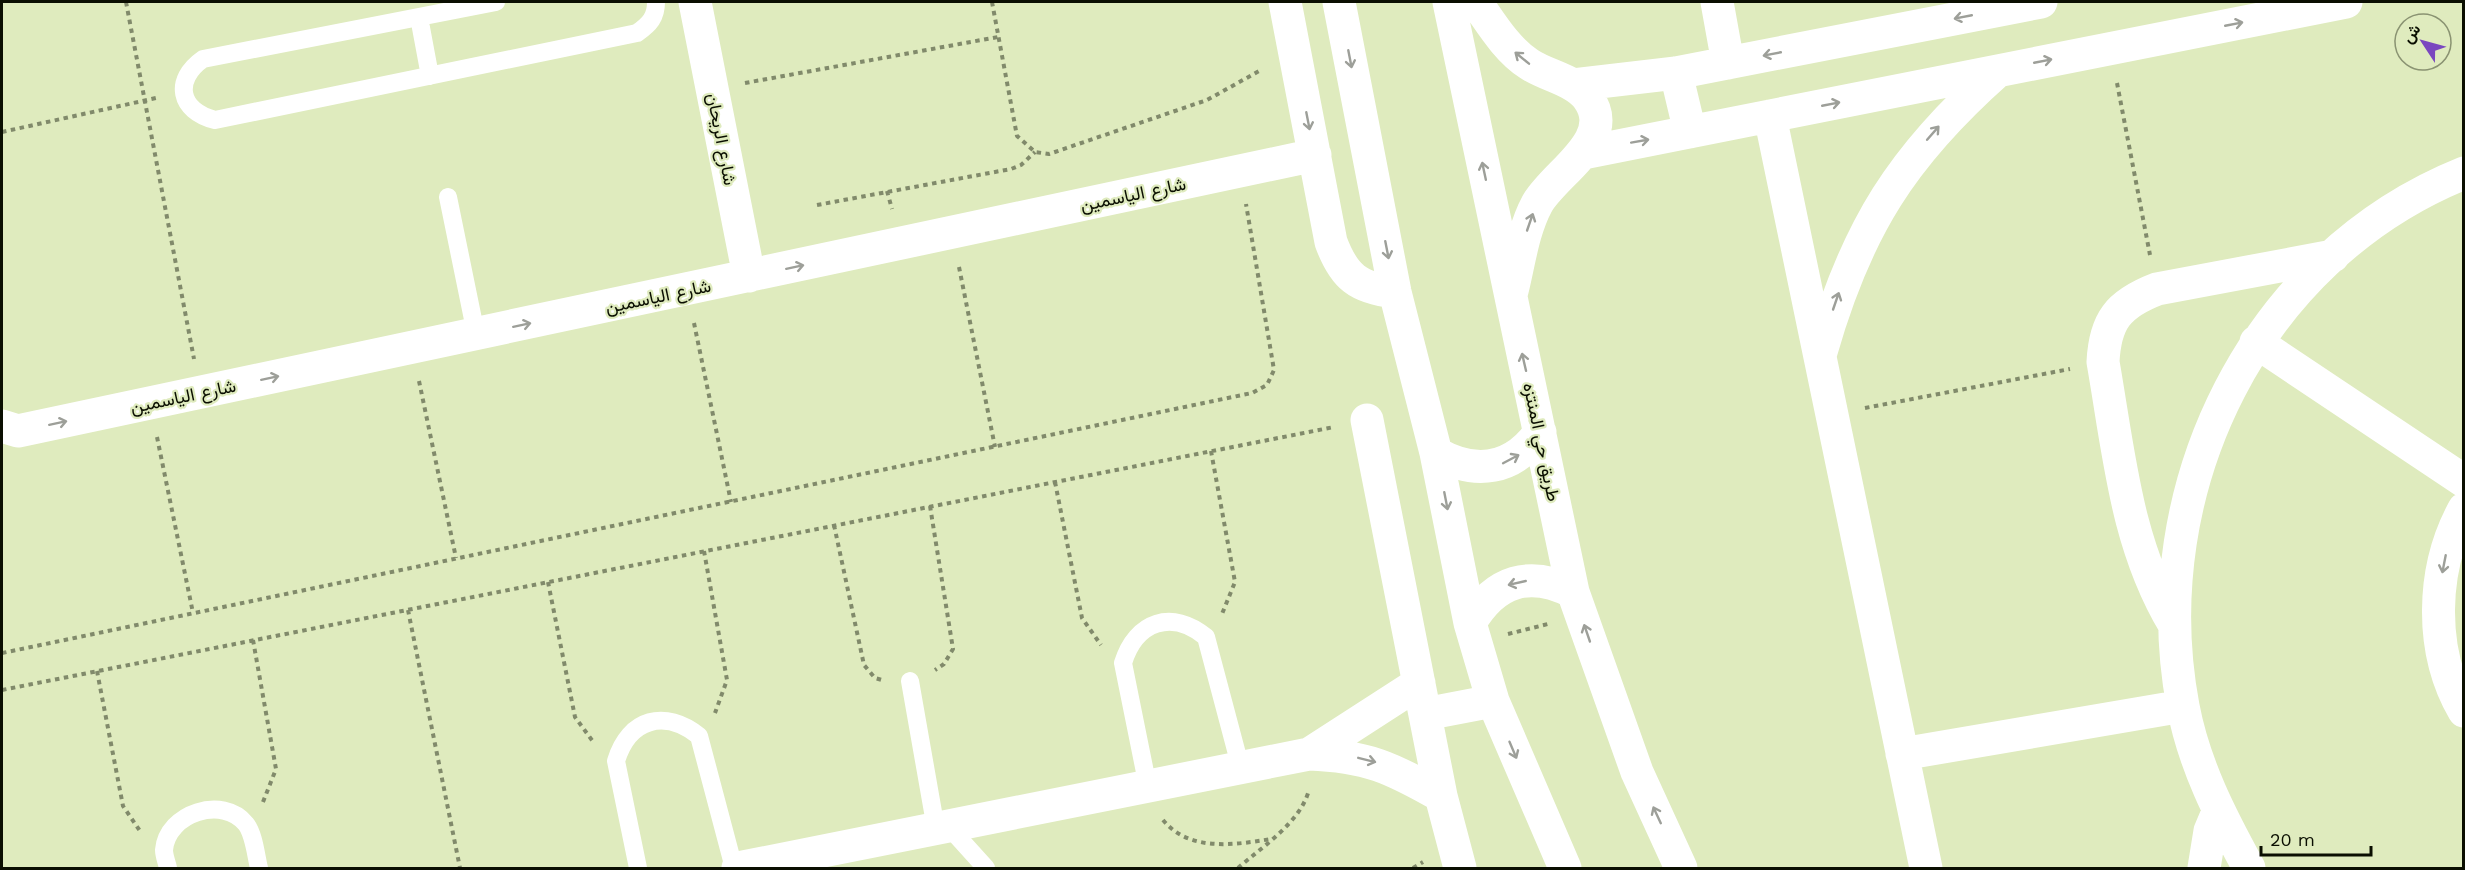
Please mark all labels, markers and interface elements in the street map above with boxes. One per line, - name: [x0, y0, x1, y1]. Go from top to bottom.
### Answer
- one-way arrow: [1954, 12, 1974, 23]
- north arrow: [2393, 12, 2453, 72]
- one-way arrow: [2224, 18, 2244, 29]
- text: ش: [2398, 20, 2425, 47]
- one-way arrow: [1345, 49, 1356, 68]
- one-way arrow: [1763, 49, 1782, 60]
- one-way arrow: [1514, 51, 1530, 64]
- one-way arrow: [2033, 55, 2052, 66]
- street label: شارع الريحان: [701, 91, 741, 187]
- one-way arrow: [1821, 98, 1840, 109]
- one-way arrow: [1303, 111, 1314, 130]
- one-way arrow: [1927, 125, 1940, 141]
- one-way arrow: [1629, 135, 1649, 146]
- one-way arrow: [1478, 162, 1489, 181]
- street label: شارع الياسمين: [1078, 173, 1188, 217]
- one-way arrow: [1525, 213, 1536, 232]
- one-way arrow: [1382, 240, 1393, 260]
- one-way arrow: [785, 261, 804, 272]
- street label: شارع الياسمين: [603, 275, 713, 319]
- one-way arrow: [1832, 292, 1843, 311]
- one-way arrow: [512, 318, 531, 330]
- one-way arrow: [1518, 352, 1530, 371]
- one-way arrow: [259, 372, 279, 383]
- street label: شارع الياسمين: [128, 375, 238, 419]
- street label: طريق حي المنتزه: [1514, 381, 1565, 504]
- one-way arrow: [49, 416, 68, 428]
- one-way arrow: [1502, 452, 1520, 464]
- one-way arrow: [1441, 491, 1452, 511]
- one-way arrow: [2438, 553, 2449, 573]
- one-way arrow: [1508, 578, 1527, 589]
- one-way arrow: [1581, 624, 1592, 643]
- one-way arrow: [1508, 740, 1519, 758]
- one-way arrow: [1357, 755, 1376, 767]
- one-way arrow: [1650, 807, 1662, 825]
- scale bar: [2261, 819, 2370, 857]
- text: 20 m: [2270, 829, 2315, 850]

